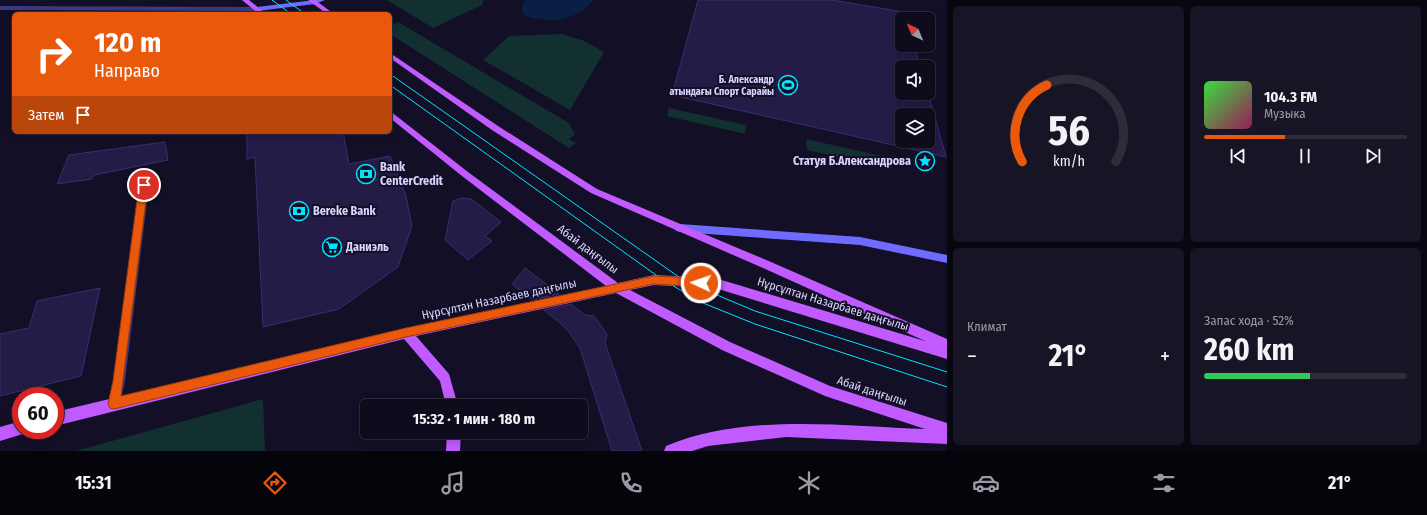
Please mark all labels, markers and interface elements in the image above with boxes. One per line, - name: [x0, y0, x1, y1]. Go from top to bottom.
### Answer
- north arrow: [895, 12, 935, 52]
- map controls: [895, 12, 935, 148]
- text: 120 m: [94, 26, 161, 59]
- icon: right: [28, 28, 80, 80]
- text: Направо: [94, 60, 160, 82]
- button: sound: [895, 60, 935, 100]
- place label: Б. Александр атындағы Спорт Сарайы: [669, 74, 775, 98]
- sports icon: Б. Александр атындағы Спорт Сарайы: [777, 74, 799, 96]
- text: 104.3 FM: [1264, 88, 1317, 106]
- icon: arrive: [72, 104, 94, 126]
- text: Затем: [28, 106, 64, 124]
- text: 56: [1047, 106, 1090, 156]
- text: Музыка: [1264, 106, 1306, 121]
- button: layers: [895, 108, 935, 148]
- icon: previous: [1227, 145, 1249, 167]
- icon: pause: [1294, 145, 1316, 167]
- icon: next: [1362, 145, 1384, 167]
- place icon: Статуя Б.Александрова: [914, 150, 936, 172]
- text: km/h: [1053, 152, 1084, 169]
- place label: Статуя Б.Александрова: [793, 154, 911, 168]
- place label: Bank CenterCredit: [380, 160, 444, 188]
- bank icon: Bank CenterCredit: [355, 163, 377, 185]
- pin: [127, 168, 161, 202]
- icon: arrive: [133, 174, 155, 196]
- bank icon: Bereke Bank: [288, 200, 310, 222]
- place label: Bereke Bank: [313, 204, 376, 218]
- street label: Абай даңғылы: [555, 221, 621, 277]
- supermarket icon: Даниэль: [321, 236, 343, 258]
- place label: Даниэль: [345, 240, 389, 254]
- position arrow: [680, 262, 722, 304]
- street label: Нұрсұлтан Назарбаев даңғылы: [756, 274, 910, 334]
- street label: Нұрсұлтан Назарбаев даңғылы: [420, 276, 578, 322]
- text: Запас хода · 52%: [1204, 313, 1294, 328]
- text: Климат: [967, 319, 1007, 334]
- text: 260 km: [1204, 332, 1294, 368]
- text: 21°: [1048, 338, 1089, 374]
- text: −: [967, 343, 977, 370]
- text: +: [1160, 343, 1170, 370]
- street label: Абай даңғылы: [835, 373, 909, 409]
- speed limit sign: 60: [12, 387, 64, 439]
- text: 15:32 · 1 мин · 180 m: [413, 410, 535, 428]
- icon: directions: [261, 469, 289, 497]
- icon: music: [439, 469, 467, 497]
- icon: phone: [617, 469, 645, 497]
- icon: climate: [795, 469, 823, 497]
- icon: car: [972, 469, 1000, 497]
- icon: filters: [1150, 469, 1178, 497]
- text: 15:31: [75, 472, 112, 494]
- text: 21°: [1328, 472, 1352, 494]

